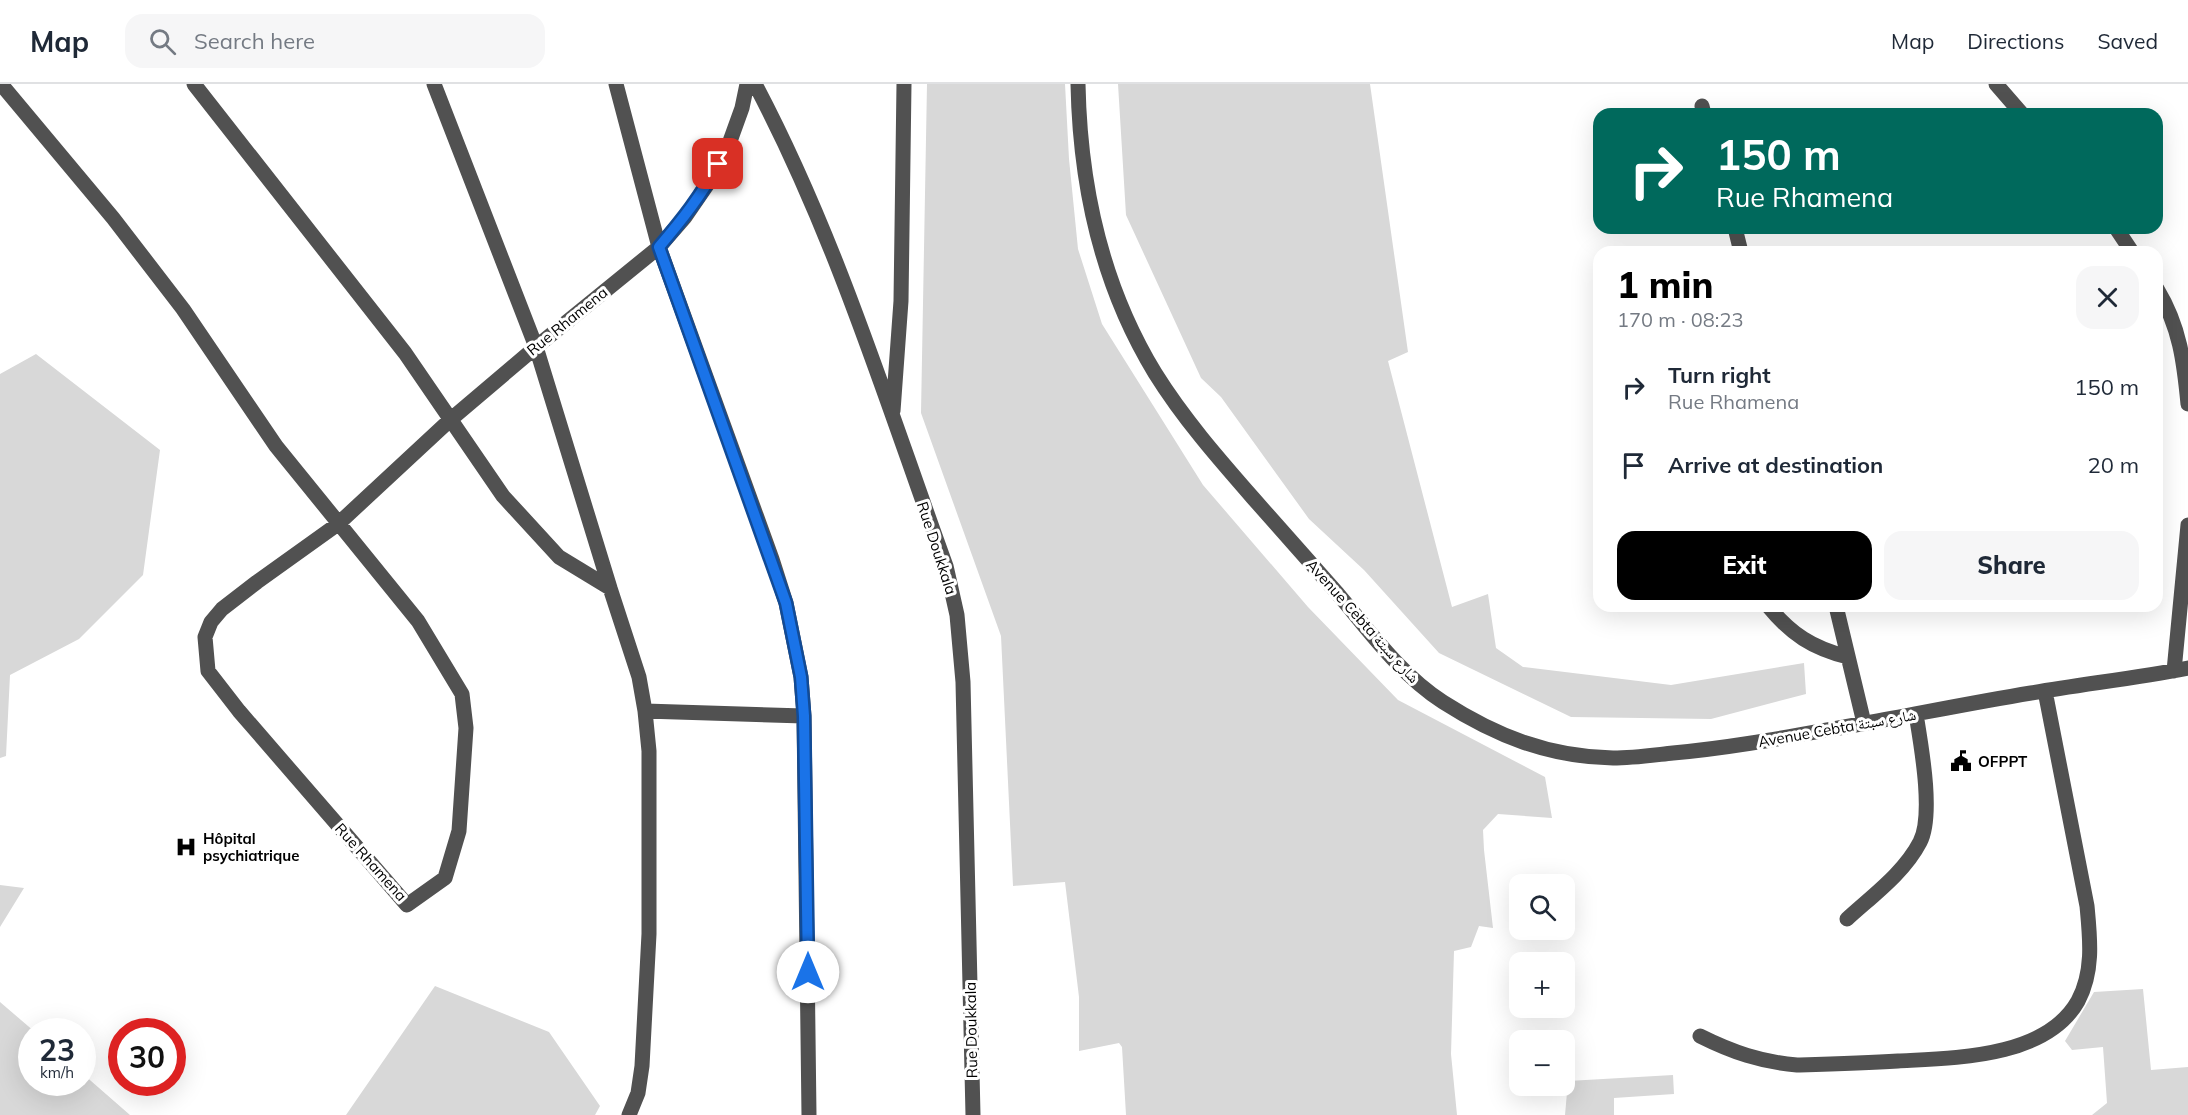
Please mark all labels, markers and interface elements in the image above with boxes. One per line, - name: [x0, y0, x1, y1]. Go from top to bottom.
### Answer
- search box: [125, 14, 545, 68]
- text: Map: [30, 24, 89, 59]
- icon: search: [146, 25, 179, 58]
- text: Search here: [194, 27, 315, 55]
- text: Map: [1891, 28, 1934, 54]
- text: Directions: [1967, 28, 2064, 54]
- text: Saved: [2097, 28, 2158, 54]
- text: 150 m: [1716, 128, 1841, 181]
- icon: right: [1617, 132, 1695, 210]
- pin: [692, 138, 743, 189]
- icon: arrive: [701, 147, 734, 180]
- text: Rue Rhamena: [1716, 180, 1893, 214]
- text: 1 min: [1617, 262, 1713, 307]
- button: close: [2076, 266, 2139, 329]
- street label: Rue Rhamena: [523, 283, 611, 359]
- text: 170 m · 08:23: [1617, 307, 1743, 332]
- text: Turn right: [1668, 361, 1771, 389]
- icon: right: [1617, 371, 1650, 404]
- text: 150 m: [2074, 373, 2139, 401]
- text: Rue Rhamena: [1668, 389, 1799, 414]
- icon: arrive: [1617, 449, 1650, 482]
- text: Arrive at destination: [1668, 451, 1883, 479]
- text: 20 m: [2088, 451, 2139, 479]
- street label: Rue Doukkala: [913, 499, 961, 597]
- button: Exit: [1617, 531, 1872, 600]
- button: Share: [1884, 531, 2139, 600]
- street label: Avenue Cebta شارع سبتة: [1302, 555, 1424, 688]
- street label: Avenue Cebta شارع سبتة: [1757, 705, 1918, 752]
- public building icon: OFPPT: [1949, 749, 1973, 773]
- place label: OFPPT: [1978, 752, 2028, 771]
- street label: Rue Rhamena: [331, 819, 411, 905]
- place label: Hôpital psychiatrique: [203, 829, 299, 865]
- hospital icon: Hôpital psychiatrique: [174, 835, 198, 859]
- map controls: [1509, 874, 1575, 1096]
- button: search: [1509, 874, 1575, 940]
- position arrow: [776, 940, 840, 1004]
- button: +: [1509, 952, 1575, 1018]
- street label: Rue Doukkala: [961, 982, 981, 1078]
- speed limit sign: 30: [108, 1018, 186, 1096]
- button: −: [1509, 1030, 1575, 1096]
- text: 23: [39, 1031, 75, 1069]
- text: km/h: [40, 1063, 74, 1082]

